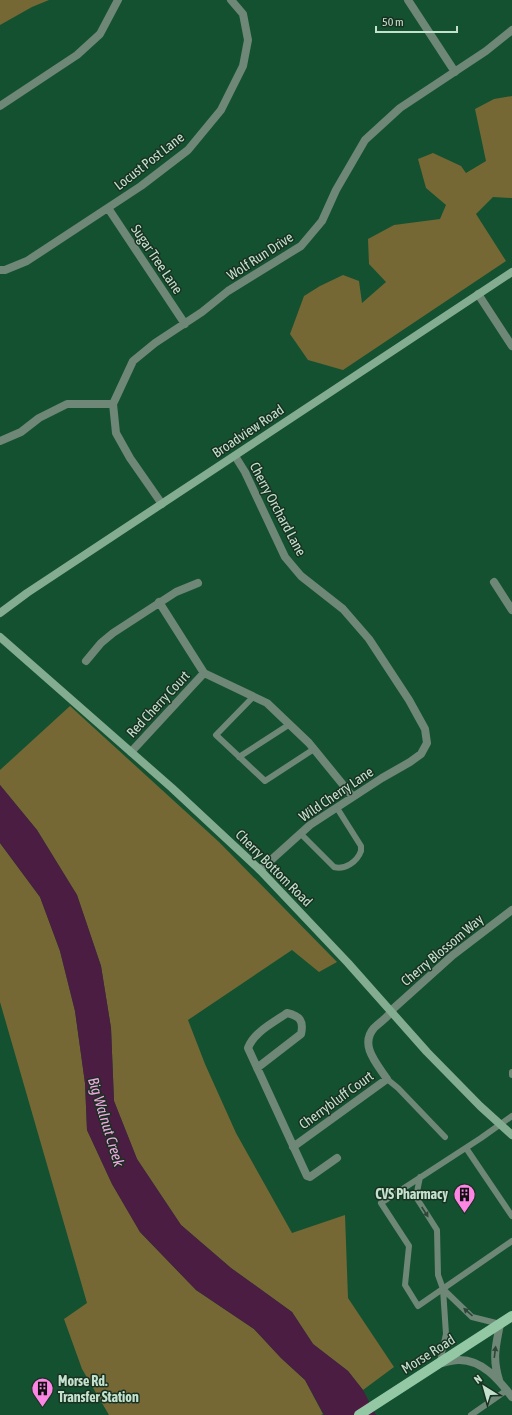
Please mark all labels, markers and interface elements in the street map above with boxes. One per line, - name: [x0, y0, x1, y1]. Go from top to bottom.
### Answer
- scale bar: [376, 8, 457, 34]
- text: 50 m: [382, 15, 404, 29]
- street label: Locust Post Lane: [111, 129, 187, 193]
- street label: Sugar Tree Lane: [128, 221, 186, 297]
- street label: Wolf Run Drive: [224, 229, 296, 283]
- street label: Broadview Road: [209, 401, 287, 461]
- street label: Cherry Orchard Lane: [247, 459, 309, 559]
- street label: Red Cherry Court: [123, 667, 193, 741]
- street label: Wild Cherry Lane: [296, 763, 376, 825]
- street label: Cherry Bottom Road: [232, 826, 316, 910]
- street label: Cherry Blossom Way: [398, 911, 487, 989]
- street label: Cherrybluff Court: [296, 1068, 376, 1132]
- water label: Big Walnut Creek: [85, 1075, 128, 1169]
- building icon: CVS Pharmacy: [451, 1181, 477, 1214]
- place label: CVS Pharmacy: [375, 1186, 448, 1202]
- one-way arrow: [421, 1207, 429, 1217]
- one-way arrow: [463, 1308, 474, 1317]
- street label: Morse Road: [398, 1331, 458, 1377]
- one-way arrow: [492, 1346, 499, 1358]
- north arrow: [464, 1367, 504, 1407]
- text: N: [472, 1372, 484, 1386]
- place label: Morse Rd. Transfer Station: [58, 1373, 139, 1405]
- building icon: Morse Rd. Transfer Station: [29, 1376, 55, 1409]

